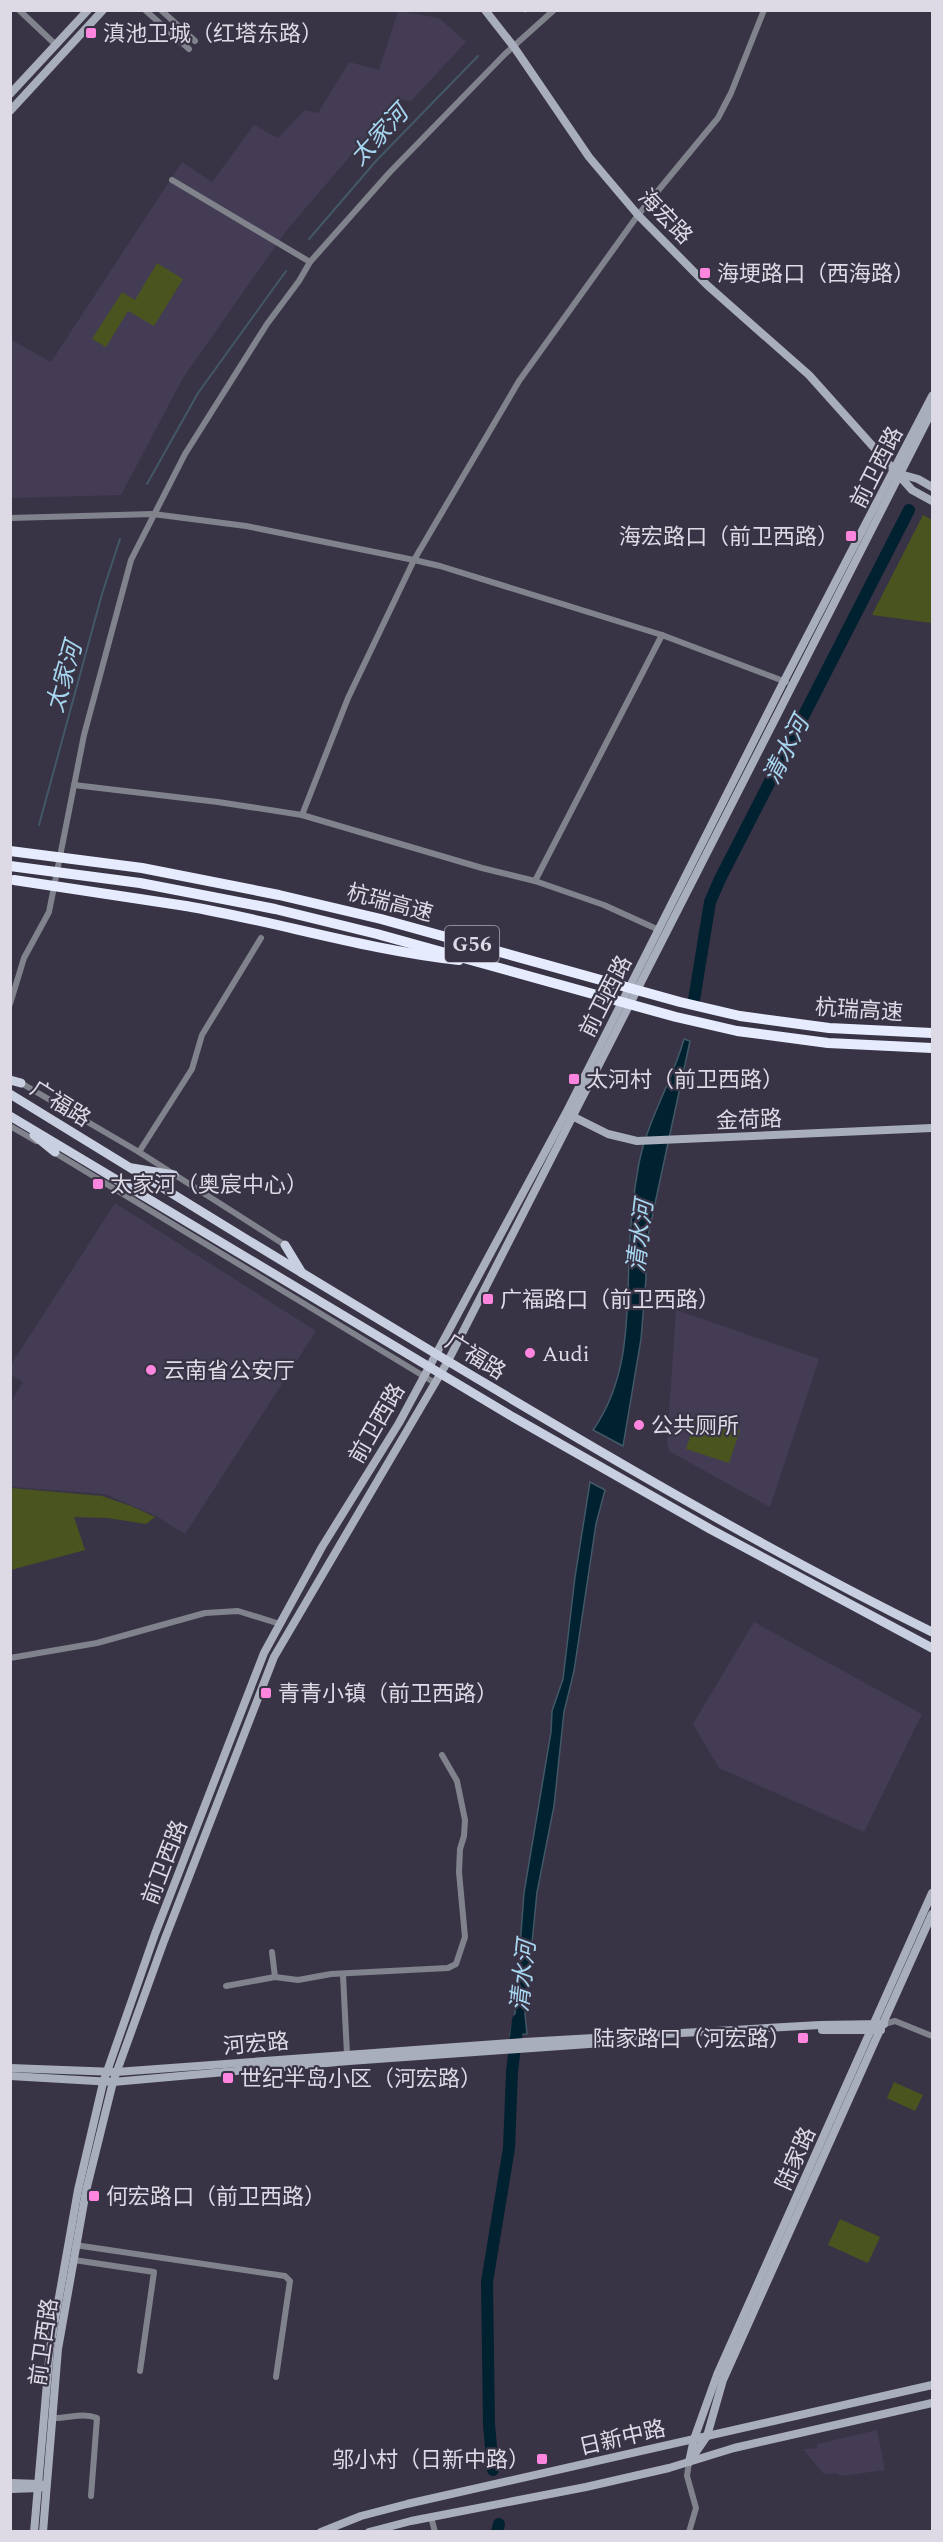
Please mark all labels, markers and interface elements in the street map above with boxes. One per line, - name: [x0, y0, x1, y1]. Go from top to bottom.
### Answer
- place label: 滇池卫城（红塔东路）: [103, 18, 323, 51]
- marker: 滇池卫城（红塔东路）: [84, 26, 98, 40]
- water label: 太家河: [342, 94, 420, 174]
- street label: 海宏路: [630, 182, 700, 252]
- place label: 海埂路口（西海路）: [717, 258, 915, 291]
- marker: 海埂路口（西海路）: [698, 266, 712, 280]
- street label: 前卫西路: [843, 421, 912, 514]
- place label: 海宏路口（前卫西路）: [619, 521, 839, 554]
- marker: 海宏路口（前卫西路）: [844, 529, 858, 543]
- water label: 太家河: [38, 634, 93, 717]
- water label: 清水河: [755, 707, 821, 791]
- street label: 杭瑞高速: [343, 876, 436, 931]
- road number: G56: [445, 926, 499, 962]
- street label: 前卫西路: [572, 950, 641, 1043]
- street label: 杭瑞高速: [814, 991, 904, 1030]
- place label: 太河村（前卫西路）: [586, 1064, 784, 1097]
- marker: 太河村（前卫西路）: [567, 1072, 581, 1086]
- street label: 广福路: [23, 1073, 97, 1136]
- street label: 金荷路: [715, 1103, 783, 1138]
- place label: 太家河（奥宸中心）: [110, 1169, 308, 1202]
- marker: 太家河（奥宸中心）: [91, 1177, 105, 1191]
- water label: 清水河: [619, 1194, 664, 1274]
- place label: 广福路口（前卫西路）: [500, 1284, 720, 1317]
- marker: 广福路口（前卫西路）: [481, 1292, 495, 1306]
- street label: 广福路: [438, 1326, 512, 1389]
- place label: Audi: [542, 1338, 590, 1371]
- marker: Audi: [523, 1346, 537, 1360]
- place label: 云南省公安厅: [163, 1355, 295, 1388]
- marker: 云南省公安厅: [144, 1363, 158, 1377]
- street label: 前卫西路: [341, 1377, 414, 1470]
- place label: 公共厕所: [651, 1410, 739, 1443]
- marker: 公共厕所: [632, 1418, 646, 1432]
- place label: 青青小镇（前卫西路）: [278, 1678, 498, 1711]
- marker: 青青小镇（前卫西路）: [259, 1686, 273, 1700]
- street label: 前卫西路: [134, 1816, 197, 1910]
- water label: 清水河: [502, 1934, 546, 2014]
- place label: 陆家路口（河宏路）: [593, 2023, 791, 2056]
- street label: 河宏路: [222, 2025, 290, 2064]
- marker: 陆家路口（河宏路）: [796, 2031, 810, 2045]
- place label: 世纪半岛小区（河宏路）: [240, 2063, 482, 2096]
- marker: 世纪半岛小区（河宏路）: [221, 2071, 235, 2085]
- street label: 陆家路: [768, 2122, 825, 2195]
- place label: 何宏路口（前卫西路）: [106, 2181, 326, 2214]
- marker: 何宏路口（前卫西路）: [87, 2189, 101, 2203]
- street label: 前卫西路: [22, 2296, 67, 2388]
- street label: 日新中路: [576, 2412, 669, 2464]
- place label: 邬小村（日新中路）: [332, 2444, 530, 2477]
- marker: 邬小村（日新中路）: [535, 2452, 549, 2466]

